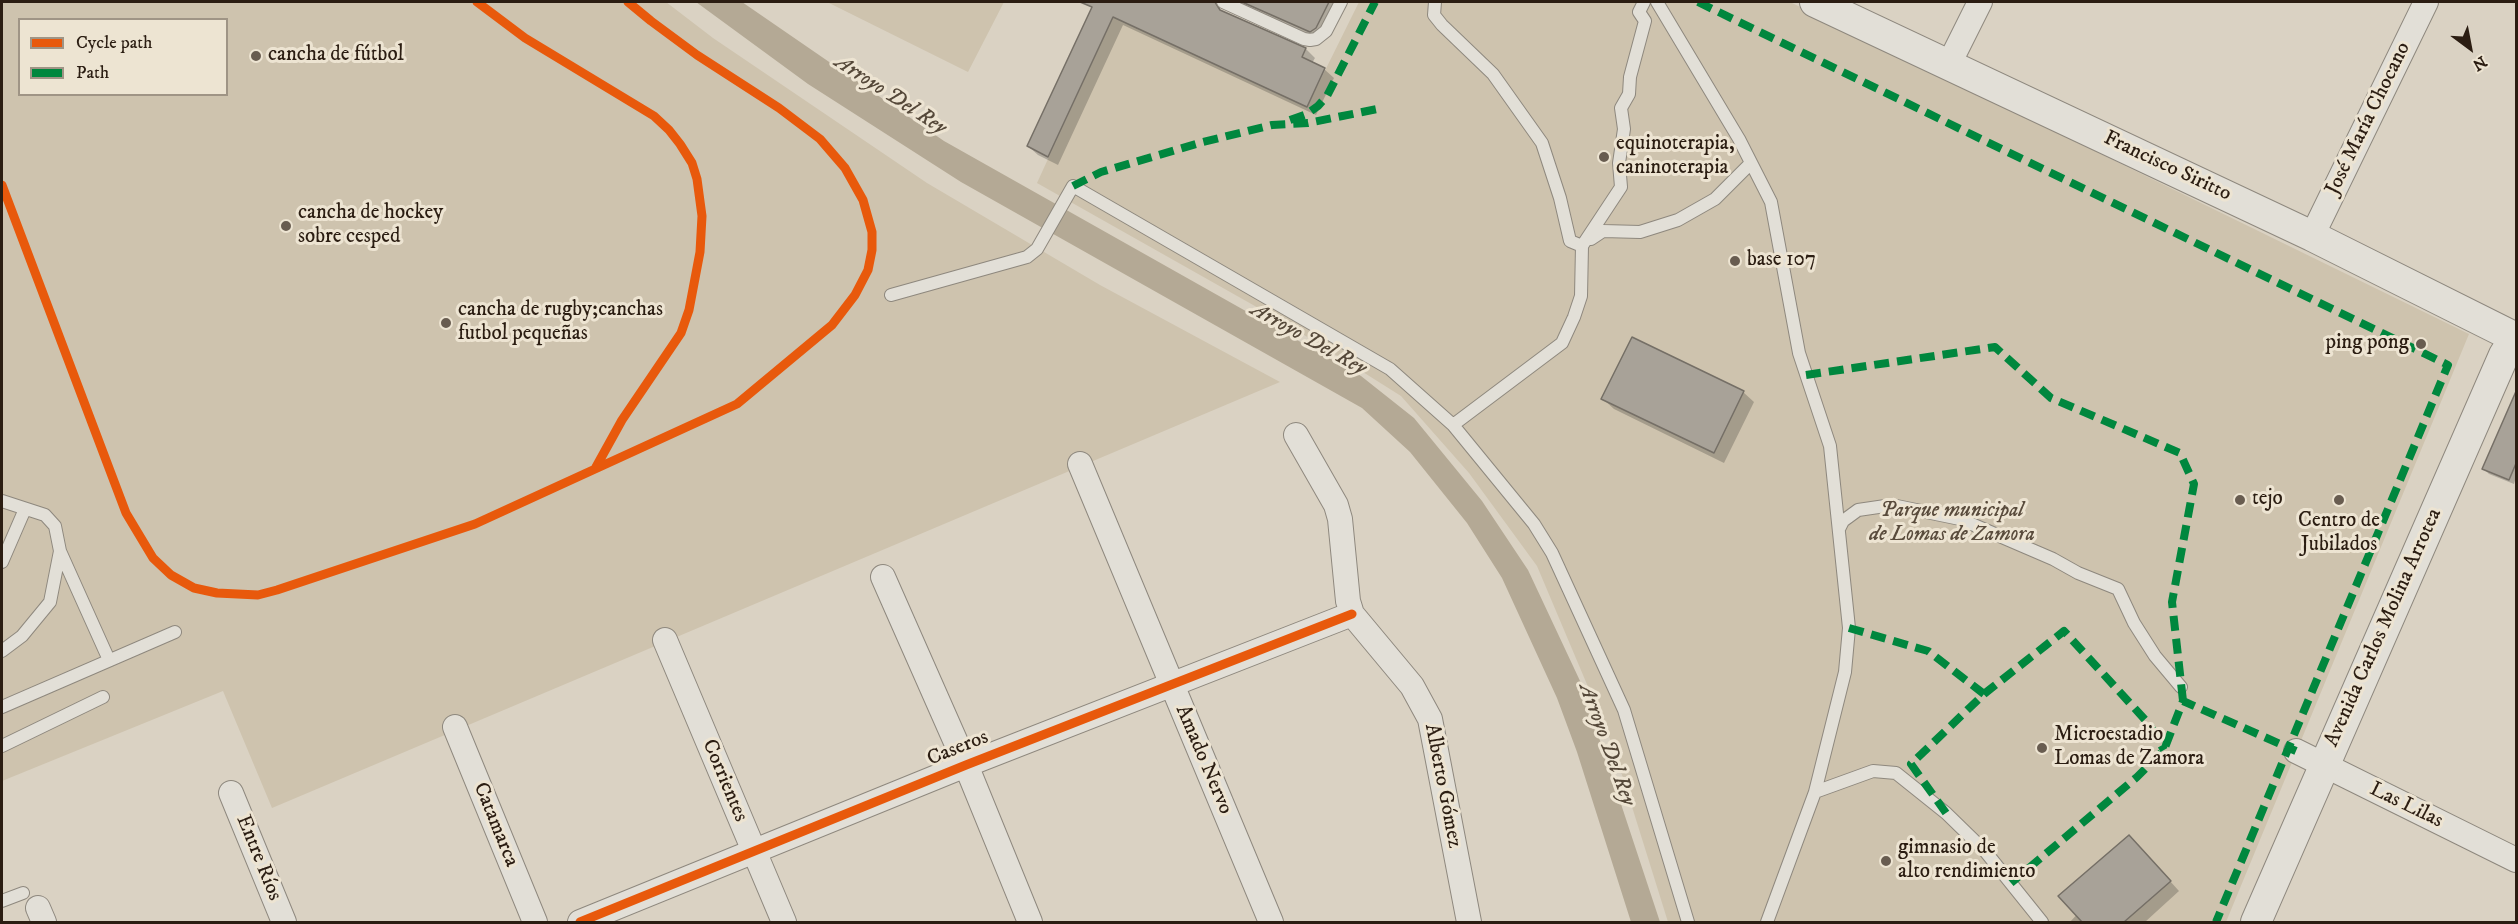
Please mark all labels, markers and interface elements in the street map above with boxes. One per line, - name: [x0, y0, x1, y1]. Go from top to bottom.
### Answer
- legend: [18, 18, 228, 96]
- north arrow: [2440, 18, 2500, 78]
- text: Cycle path: [76, 32, 153, 54]
- street label: José María Chocano: [2321, 38, 2417, 200]
- place label: cancha de fútbol: [268, 43, 404, 69]
- marker: cancha de fútbol: [249, 49, 263, 63]
- water label: Arroyo Del Rey: [829, 50, 951, 142]
- text: N: [2469, 51, 2490, 75]
- text: Path: [76, 62, 109, 84]
- street label: Francisco Siritto: [2099, 126, 2235, 208]
- place label: equinoterapia, caninoterapia: [1616, 132, 1735, 182]
- marker: equinoterapia, caninoterapia: [1597, 150, 1611, 164]
- place label: cancha de hockey sobre cesped: [298, 201, 443, 251]
- marker: cancha de hockey sobre cesped: [279, 219, 293, 233]
- place label: base 107: [1747, 248, 1816, 274]
- marker: base 107: [1728, 254, 1742, 268]
- water label: Arroyo Del Rey: [1246, 297, 1370, 383]
- place label: cancha de rugby;canchas futbol pequeñas: [458, 298, 663, 348]
- marker: cancha de rugby;canchas futbol pequeñas: [439, 316, 453, 330]
- place label: ping pong: [2325, 331, 2409, 357]
- marker: ping pong: [2414, 337, 2428, 351]
- place label: tejo: [2252, 487, 2283, 513]
- marker: tejo: [2233, 493, 2247, 507]
- marker: Centro de Jubilados: [2332, 493, 2346, 507]
- park label: Parque municipal de Lomas de Zamora: [1869, 499, 2035, 549]
- street label: Avenida Carlos Molina Arrotea: [2320, 505, 2448, 751]
- place label: Centro de Jubilados: [2298, 509, 2380, 559]
- water label: Arroyo Del Rey: [1572, 680, 1640, 810]
- street label: Amado Nervo: [1169, 702, 1237, 818]
- street label: Alberto Gómez: [1418, 722, 1466, 850]
- place label: Microestadio Lomas de Zamora: [2054, 723, 2204, 773]
- street label: Caseros: [924, 725, 992, 773]
- street label: Corrientes: [695, 736, 753, 826]
- marker: Microestadio Lomas de Zamora: [2035, 741, 2049, 755]
- street label: Las Lilas: [2365, 777, 2447, 835]
- street label: Catamarca: [467, 779, 523, 871]
- street label: Entre Ríos: [229, 812, 287, 904]
- place label: gimnasio de alto rendimiento: [1898, 836, 2036, 886]
- marker: gimnasio de alto rendimiento: [1879, 854, 1893, 868]

